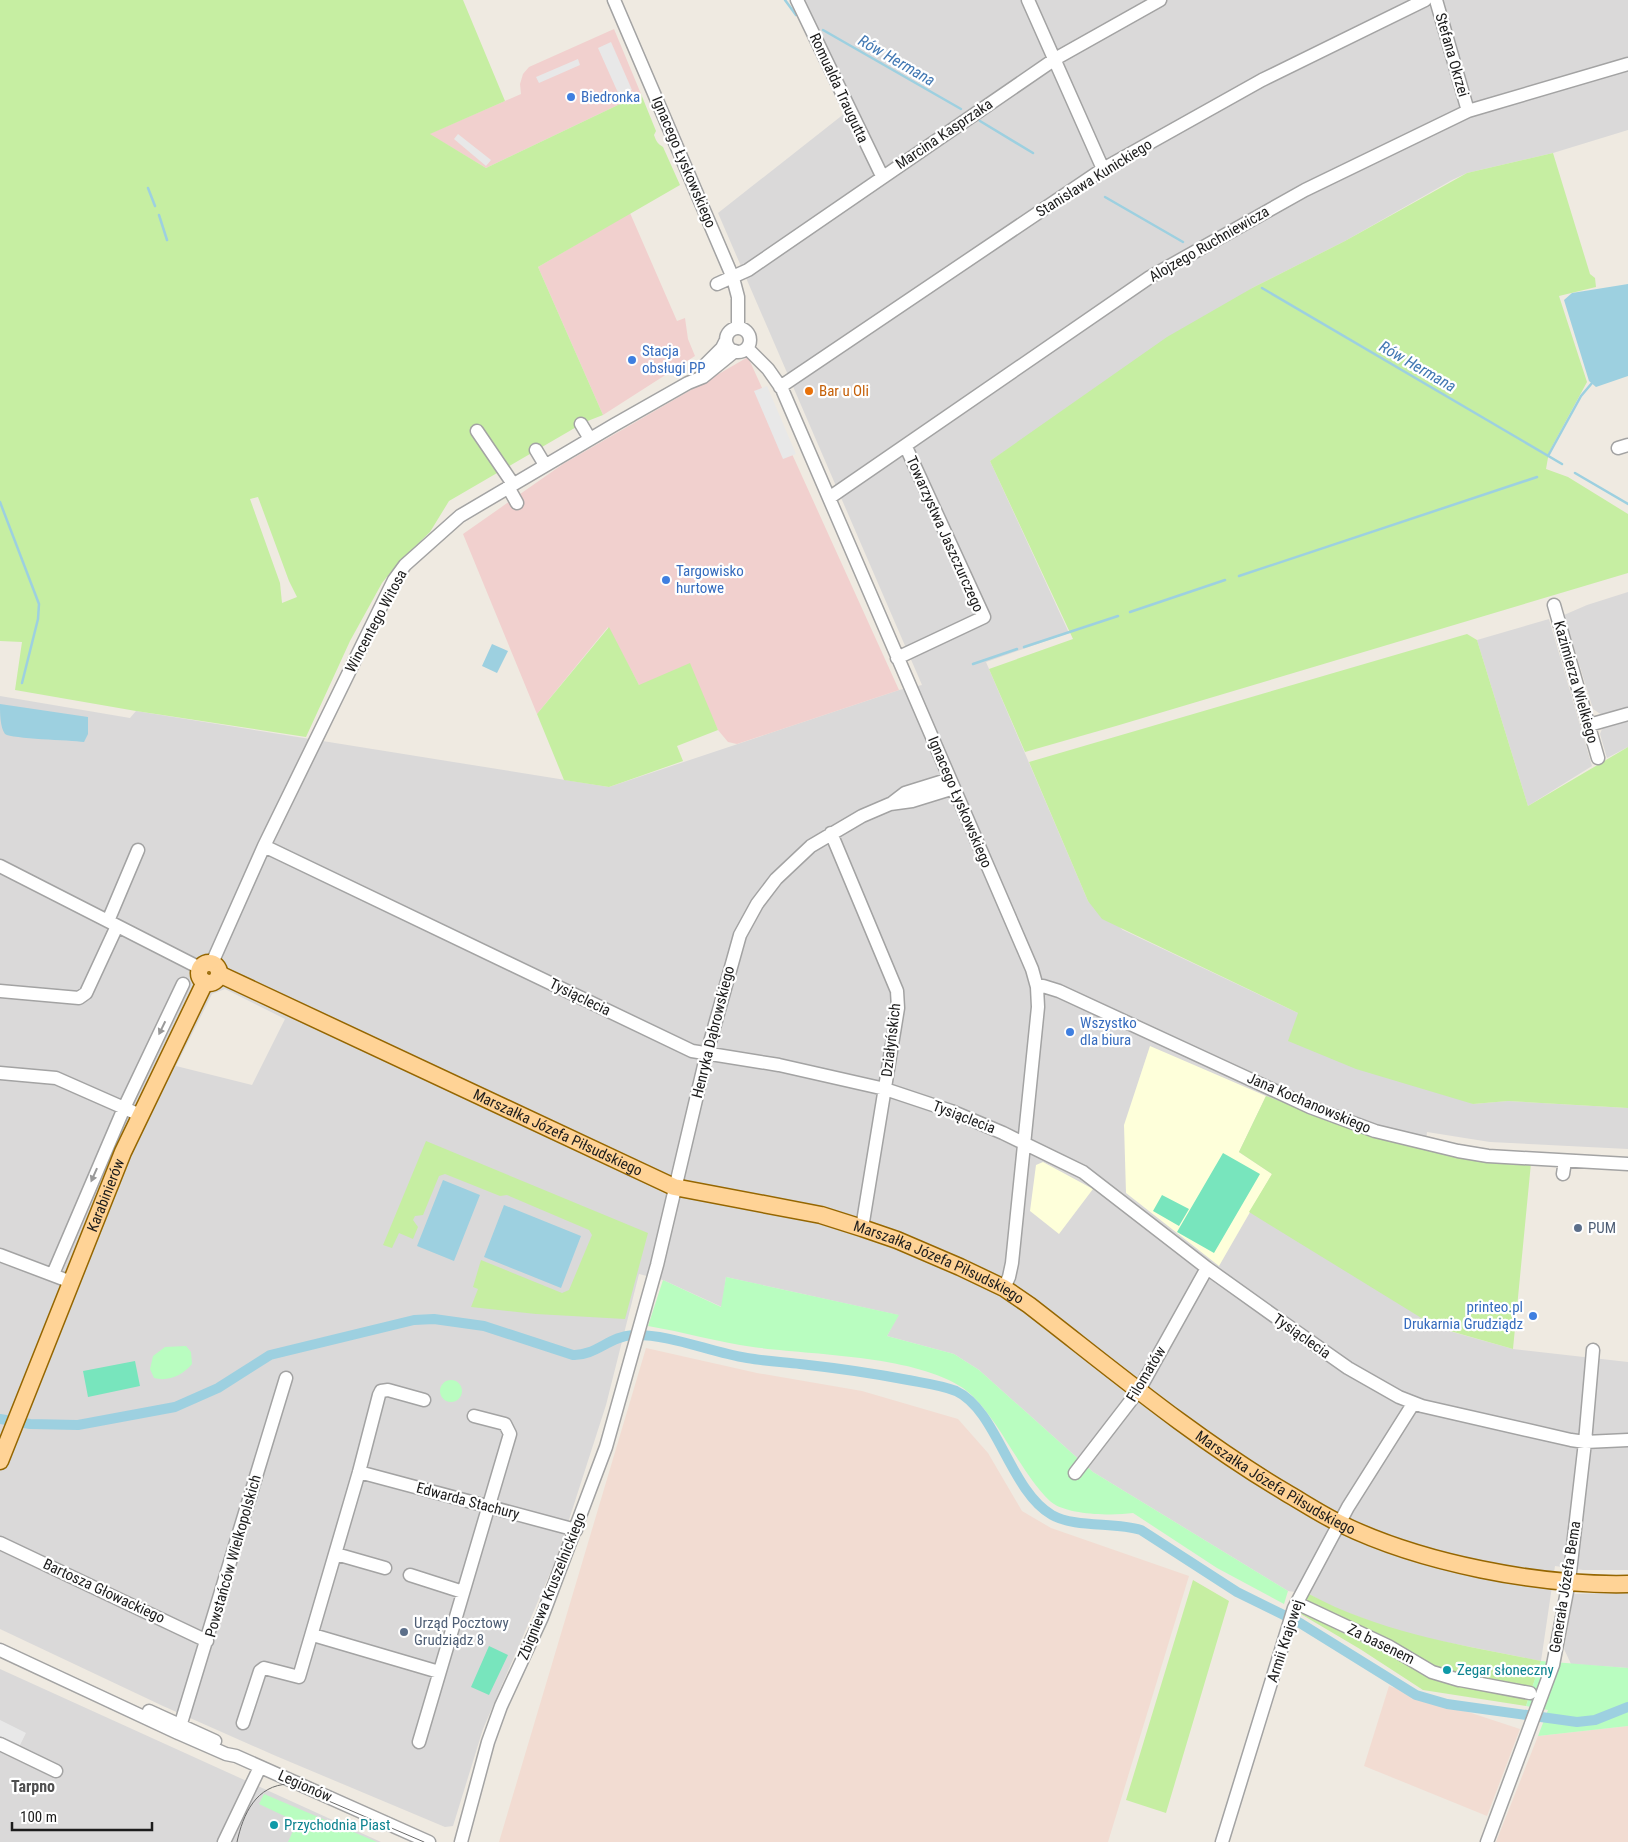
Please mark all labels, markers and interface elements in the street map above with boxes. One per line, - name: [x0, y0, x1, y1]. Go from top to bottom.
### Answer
- street label: Stefana Okrzei: [1431, 11, 1473, 99]
- street label: Romualda Traugutta: [806, 30, 872, 146]
- water label: Rów Hermana: [855, 31, 939, 90]
- place label: Biedronka: [581, 88, 640, 106]
- marker: Biedronka: [565, 91, 577, 103]
- street label: Ignacego Łyskowskiego: [648, 93, 720, 231]
- street label: Marcina Kasprzaka: [892, 95, 996, 173]
- street label: Stanisława Kunickiego: [1033, 135, 1155, 221]
- street label: Alojzego Ruchniewicza: [1146, 202, 1272, 286]
- water label: Rów Hermana: [1376, 337, 1460, 396]
- place label: Stacja obsługi PP: [642, 342, 706, 377]
- marker: Stacja obsługi PP: [626, 354, 638, 366]
- place label: Bar u Oli: [819, 382, 869, 400]
- marker: Bar u Oli: [803, 385, 815, 397]
- street label: Towarzystwa Jaszczurczego: [902, 453, 988, 615]
- place label: Targowisko hurtowe: [676, 562, 744, 597]
- street label: Wincentego Witosa: [341, 566, 411, 676]
- marker: Targowisko hurtowe: [660, 574, 672, 586]
- street label: Kazimierza Wielkiego: [1550, 619, 1602, 745]
- street label: Ignacego Łyskowskiego: [924, 733, 996, 871]
- street label: Henryka Dąbrowskiego: [688, 964, 738, 1100]
- street label: Tysiąclecia: [546, 974, 614, 1020]
- street label: Działyńskich: [878, 1002, 904, 1078]
- place label: Wszystko dla biura: [1080, 1014, 1137, 1049]
- one-way arrow: [158, 1021, 166, 1035]
- marker: Wszystko dla biura: [1064, 1026, 1076, 1038]
- street label: Jana Kochanowskiego: [1244, 1069, 1374, 1137]
- street label: Marszałka Józefa Piłsudskiego: [470, 1085, 645, 1180]
- street label: Tysiąclecia: [930, 1097, 998, 1137]
- street label: Karabinierów: [83, 1156, 128, 1234]
- one-way arrow: [89, 1168, 97, 1182]
- street label: Marszałka Józefa Piłsudskiego: [851, 1217, 1027, 1308]
- place label: PUM: [1588, 1219, 1616, 1237]
- marker: PUM: [1572, 1222, 1584, 1234]
- place label: printeo.pl Drukarnia Grudziądz: [1403, 1298, 1523, 1333]
- street label: Tysiąclecia: [1270, 1310, 1334, 1362]
- marker: printeo.pl Drukarnia Grudziądz: [1527, 1310, 1539, 1322]
- street label: Filomatów: [1122, 1343, 1170, 1405]
- street label: Marszałka Józefa Piłsudskiego: [1192, 1427, 1358, 1538]
- street label: Powstańców Wielkopolskich: [201, 1473, 265, 1639]
- street label: Edwarda Stachury: [414, 1479, 522, 1523]
- street label: Zbigniewa Kruszelnickiego: [514, 1509, 590, 1663]
- street label: Generała Józefa Bema: [1546, 1520, 1584, 1654]
- street label: Bartosza Głowackiego: [40, 1555, 168, 1627]
- street label: Armii Krajowej: [1263, 1598, 1307, 1684]
- place label: Urząd Pocztowy Grudziądz 8: [414, 1614, 509, 1649]
- street label: Za basenem: [1344, 1620, 1418, 1668]
- marker: Urząd Pocztowy Grudziądz 8: [398, 1626, 410, 1638]
- place label: Zegar słoneczny: [1457, 1661, 1554, 1679]
- marker: Zegar słoneczny: [1441, 1664, 1453, 1676]
- street label: Legionów: [275, 1766, 335, 1806]
- district label: Tarpno: [11, 1777, 55, 1796]
- scale bar: [12, 1800, 152, 1832]
- text: 100 m: [20, 1808, 57, 1826]
- place label: Przychodnia Piast: [284, 1816, 390, 1834]
- marker: Przychodnia Piast: [268, 1819, 280, 1831]

